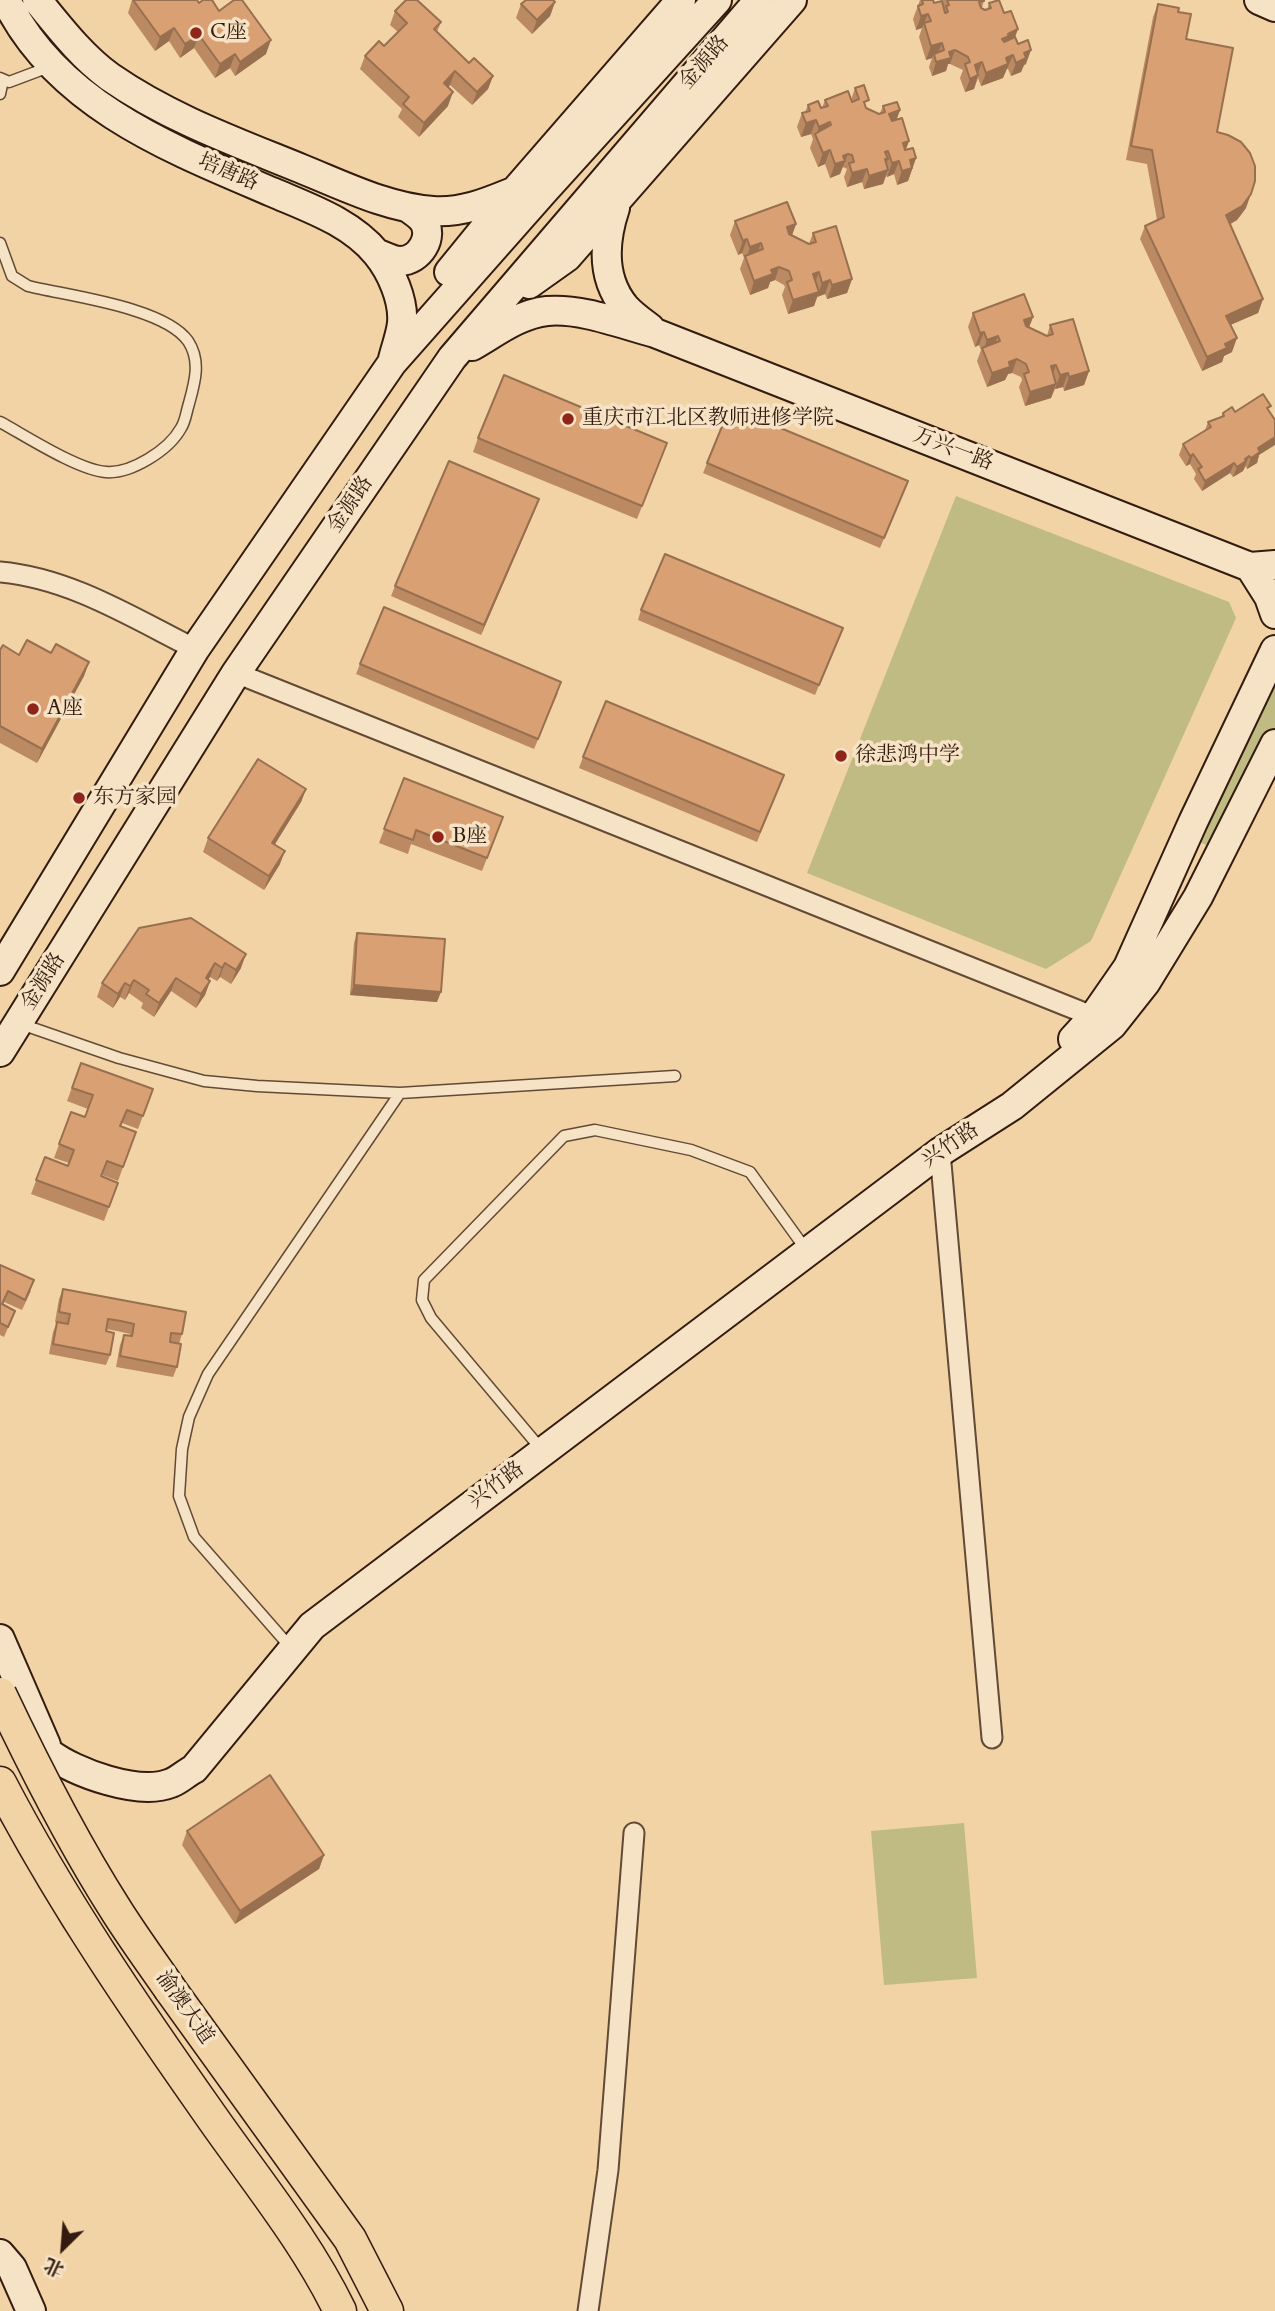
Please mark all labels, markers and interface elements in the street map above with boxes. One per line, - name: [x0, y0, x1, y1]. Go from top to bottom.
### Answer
- place label: C座: [210, 20, 247, 46]
- marker: C座: [188, 25, 204, 41]
- street label: 金源路: [675, 31, 735, 95]
- street label: 培唐路: [194, 149, 262, 197]
- place label: 重庆市江北区教师进修学院: [582, 406, 834, 432]
- marker: 重庆市江北区教师进修学院: [560, 411, 576, 427]
- street label: 万兴一路: [909, 423, 997, 477]
- street label: 金源路: [323, 472, 379, 538]
- place label: A座: [47, 696, 83, 722]
- marker: A座: [25, 701, 41, 717]
- place label: 徐悲鸿中学: [855, 743, 960, 769]
- marker: 徐悲鸿中学: [833, 748, 849, 764]
- place label: 东方家园: [93, 785, 177, 811]
- marker: 东方家园: [71, 790, 87, 806]
- place label: B座: [452, 824, 487, 850]
- marker: B座: [430, 829, 446, 845]
- street label: 金源路: [17, 949, 71, 1015]
- street label: 兴竹路: [918, 1118, 984, 1174]
- street label: 兴竹路: [464, 1457, 530, 1515]
- street label: 渝澳大道: [150, 1966, 218, 2050]
- north arrow: [28, 2213, 98, 2283]
- text: 北: [40, 2251, 68, 2283]

